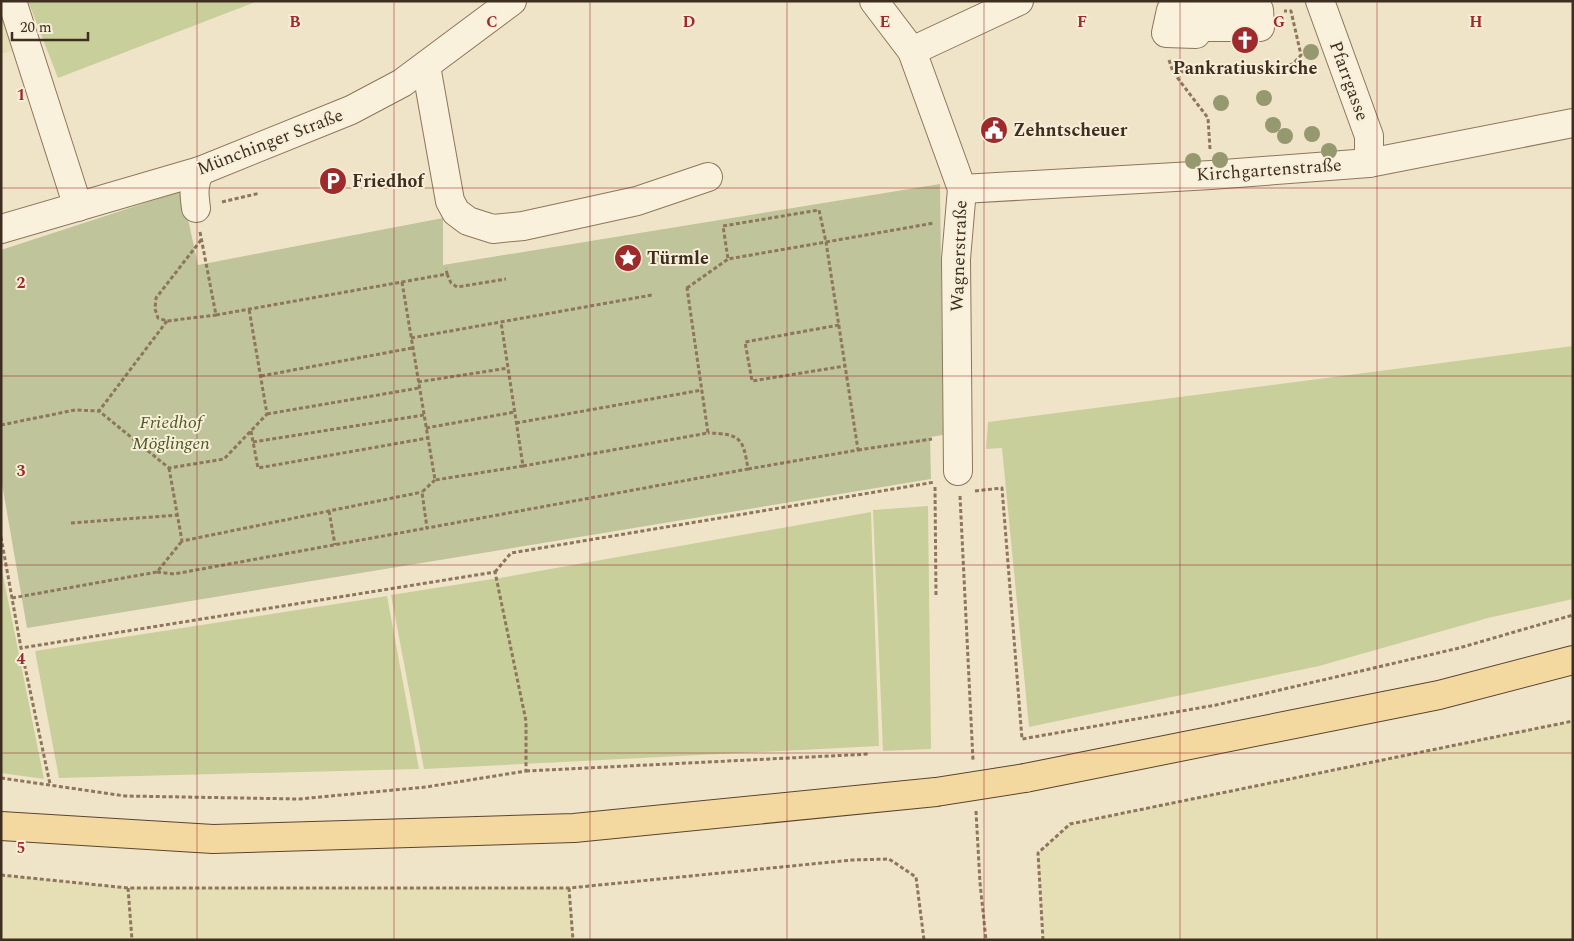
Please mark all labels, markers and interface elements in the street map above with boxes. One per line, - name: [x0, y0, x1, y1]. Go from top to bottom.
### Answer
- scale bar: [12, 10, 89, 42]
- text: B: [289, 10, 301, 34]
- text: C: [486, 10, 498, 34]
- text: D: [683, 10, 696, 34]
- text: E: [880, 10, 890, 34]
- text: F: [1077, 10, 1087, 34]
- text: G: [1273, 10, 1285, 34]
- text: H: [1469, 10, 1483, 34]
- text: 20 m: [20, 16, 52, 39]
- church icon: Pankratiuskirche: [1230, 25, 1260, 55]
- street label: Pfarrgasse: [1322, 37, 1376, 125]
- place label: Pankratiuskirche: [1173, 55, 1317, 82]
- text: 1: [17, 83, 25, 107]
- street label: Münchinger Straße: [193, 102, 347, 182]
- public building icon: Zehntscheuer: [979, 115, 1009, 145]
- place label: Zehntscheuer: [1013, 117, 1128, 144]
- street label: Kirchgartenstraße: [1195, 151, 1343, 189]
- parking icon: Friedhof: [318, 166, 348, 196]
- place label: Friedhof: [352, 168, 425, 195]
- street label: Wagnerstraße: [944, 200, 974, 312]
- place icon: Türmle: [613, 243, 643, 273]
- place label: Türmle: [647, 245, 709, 272]
- text: 2: [17, 271, 26, 295]
- park label: Friedhof Möglingen: [132, 409, 210, 457]
- text: 3: [17, 459, 26, 483]
- text: 4: [17, 647, 26, 671]
- text: 5: [17, 836, 25, 860]

